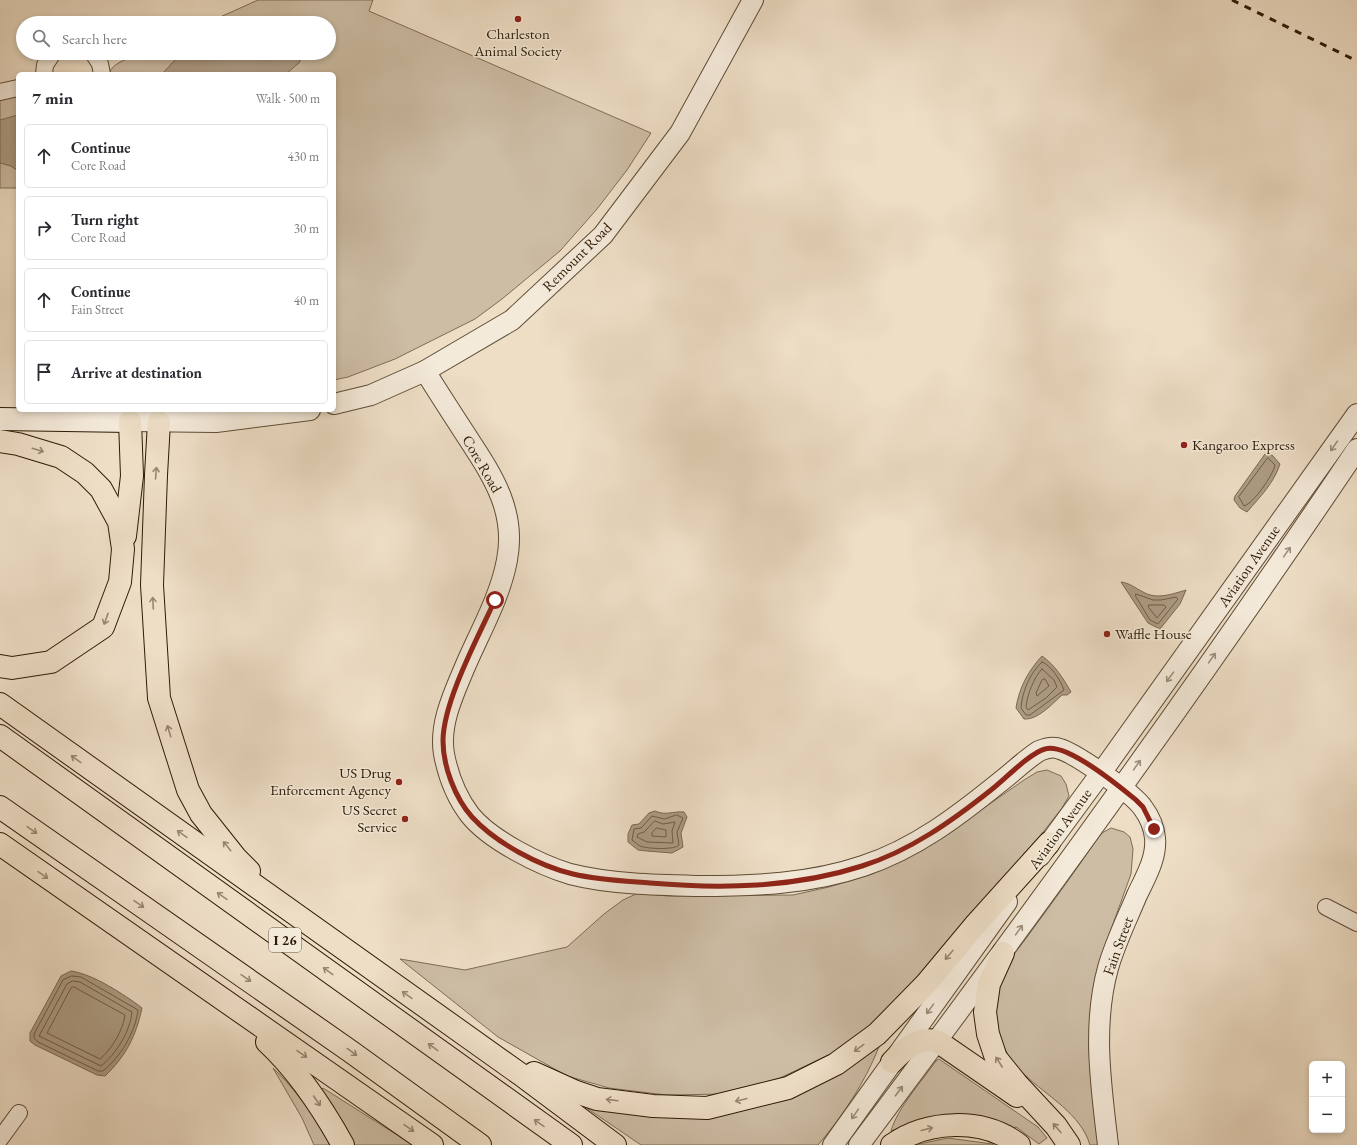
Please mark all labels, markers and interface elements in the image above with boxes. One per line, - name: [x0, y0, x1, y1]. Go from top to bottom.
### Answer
- marker: Charleston Animal Society: [513, 14, 523, 24]
- search box: [16, 16, 336, 60]
- place label: Charleston Animal Society: [473, 24, 562, 60]
- icon: search: [30, 27, 52, 49]
- text: Search here: [62, 29, 127, 48]
- text: 7 min: [32, 87, 73, 109]
- text: Walk · 500 m: [256, 90, 320, 107]
- text: Continue: [71, 138, 131, 157]
- icon: ahead: [33, 145, 55, 167]
- text: 430 m: [288, 148, 319, 165]
- text: Core Road: [71, 157, 126, 174]
- text: Turn right: [71, 210, 139, 229]
- icon: right: [33, 217, 55, 239]
- street label: Remount Road: [538, 218, 616, 295]
- text: 30 m: [294, 220, 319, 237]
- text: Core Road: [71, 229, 126, 246]
- text: Continue: [71, 282, 131, 301]
- icon: ahead: [33, 289, 55, 311]
- text: 40 m: [294, 292, 319, 309]
- text: Fain Street: [71, 301, 124, 318]
- icon: arrive: [33, 361, 55, 383]
- text: Arrive at destination: [71, 363, 202, 382]
- street label: Core Road: [458, 432, 507, 496]
- place label: Kangaroo Express: [1192, 435, 1295, 454]
- marker: Kangaroo Express: [1179, 440, 1189, 450]
- one-way arrow: [1330, 440, 1338, 451]
- one-way arrow: [31, 447, 44, 454]
- one-way arrow: [152, 467, 159, 480]
- street label: Aviation Avenue: [1213, 521, 1284, 611]
- one-way arrow: [1283, 547, 1291, 558]
- route start: [486, 591, 504, 609]
- one-way arrow: [150, 597, 157, 610]
- one-way arrow: [102, 613, 110, 625]
- place label: Waffle House: [1115, 624, 1192, 643]
- marker: Waffle House: [1102, 629, 1112, 639]
- one-way arrow: [1208, 653, 1216, 664]
- one-way arrow: [1166, 672, 1174, 683]
- one-way arrow: [165, 725, 172, 738]
- one-way arrow: [71, 755, 82, 763]
- one-way arrow: [1133, 759, 1141, 770]
- place label: US Drug Enforcement Agency: [270, 763, 391, 799]
- marker: US Drug Enforcement Agency: [394, 777, 404, 787]
- street label: Aviation Avenue: [1023, 784, 1095, 874]
- place label: US Secret Service: [342, 800, 397, 836]
- marker: US Secret Service: [400, 814, 410, 824]
- route end: [1145, 820, 1163, 838]
- one-way arrow: [26, 826, 37, 834]
- one-way arrow: [176, 830, 187, 839]
- one-way arrow: [222, 840, 231, 851]
- one-way arrow: [38, 871, 49, 879]
- one-way arrow: [217, 892, 228, 900]
- one-way arrow: [133, 900, 144, 908]
- street label: Fain Street: [1098, 914, 1137, 978]
- one-way arrow: [1015, 925, 1023, 936]
- road number: I 26: [269, 928, 301, 952]
- one-way arrow: [945, 950, 954, 961]
- one-way arrow: [323, 967, 334, 975]
- one-way arrow: [240, 974, 251, 982]
- one-way arrow: [402, 991, 413, 999]
- one-way arrow: [926, 1003, 934, 1014]
- one-way arrow: [428, 1043, 439, 1051]
- one-way arrow: [854, 1044, 865, 1053]
- one-way arrow: [347, 1048, 358, 1056]
- one-way arrow: [296, 1050, 307, 1058]
- one-way arrow: [995, 1056, 1003, 1068]
- map controls: [1309, 1061, 1345, 1133]
- button: +: [1309, 1061, 1345, 1097]
- one-way arrow: [895, 1086, 904, 1097]
- one-way arrow: [313, 1095, 321, 1106]
- one-way arrow: [734, 1096, 747, 1104]
- one-way arrow: [606, 1097, 619, 1104]
- button: −: [1309, 1097, 1345, 1133]
- one-way arrow: [850, 1109, 859, 1120]
- one-way arrow: [534, 1119, 545, 1127]
- one-way arrow: [1053, 1123, 1062, 1133]
- one-way arrow: [403, 1124, 414, 1132]
- one-way arrow: [920, 1125, 933, 1132]

